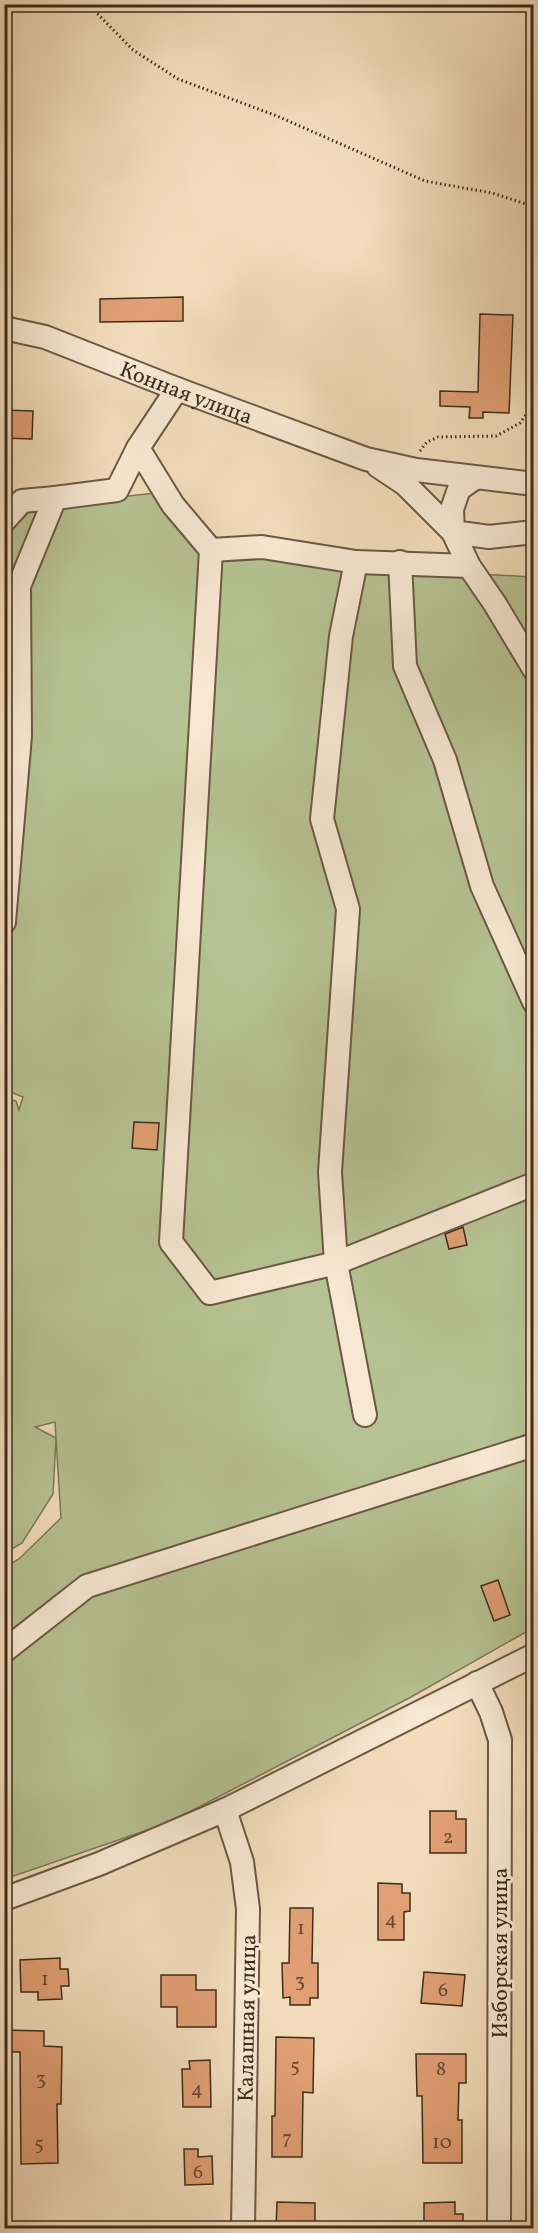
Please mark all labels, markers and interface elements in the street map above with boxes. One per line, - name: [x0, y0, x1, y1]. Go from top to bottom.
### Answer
- street label: Конная улица: [115, 355, 257, 434]
- house number: 2: [443, 1824, 453, 1852]
- street label: Изборская улица: [486, 1867, 517, 2039]
- house number: 4: [385, 1906, 397, 1934]
- house number: 1: [297, 1915, 305, 1943]
- street label: Калашная улица: [232, 1934, 265, 2102]
- house number: 1: [41, 1966, 49, 1994]
- house number: 3: [295, 1968, 305, 1996]
- house number: 6: [438, 1977, 448, 2005]
- house number: 5: [290, 2053, 300, 2081]
- house number: 8: [436, 2056, 446, 2084]
- house number: 3: [36, 2066, 46, 2094]
- house number: 4: [191, 2076, 203, 2104]
- house number: 7: [282, 2125, 292, 2153]
- house number: 10: [432, 2129, 452, 2157]
- house number: 5: [34, 2131, 44, 2159]
- house number: 6: [193, 2159, 203, 2187]

